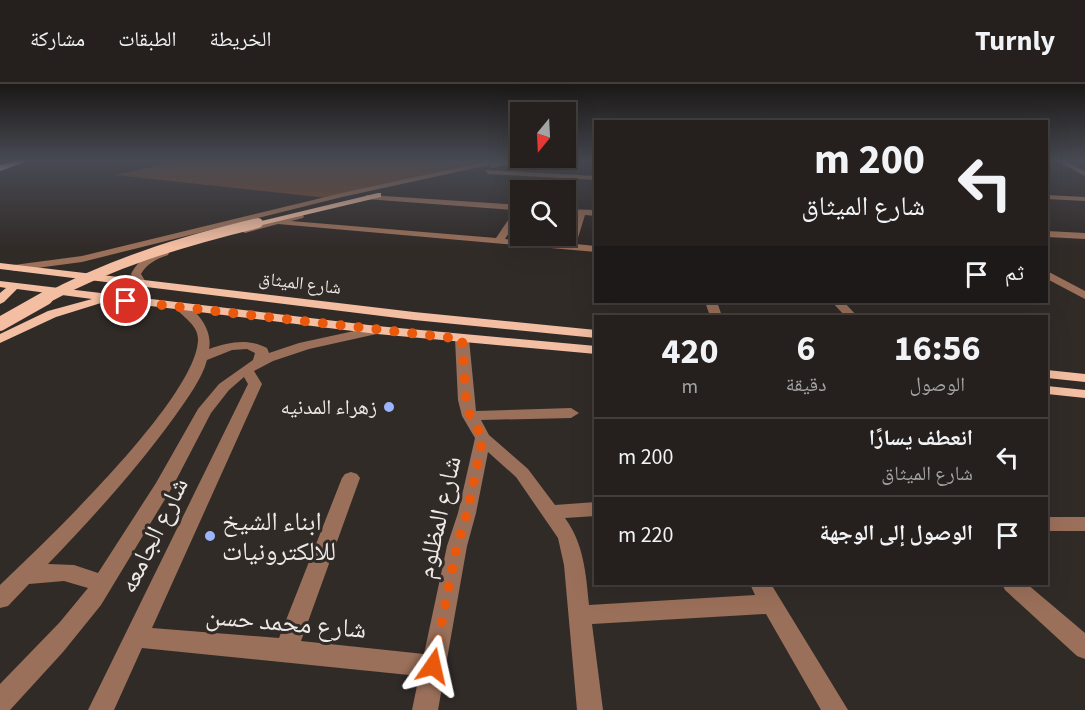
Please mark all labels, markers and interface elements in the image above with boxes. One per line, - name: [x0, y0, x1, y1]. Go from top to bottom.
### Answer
- text: Turnly: [975, 21, 1055, 61]
- text: مشاركة: [30, 24, 85, 54]
- text: الطبقات: [118, 24, 177, 54]
- text: الخريطة: [210, 24, 271, 54]
- north arrow: [510, 102, 576, 168]
- map controls: [510, 102, 576, 246]
- text: 200 m: [814, 130, 925, 190]
- icon: left: [946, 144, 1024, 222]
- button: search: [510, 180, 576, 246]
- text: شارع الميثاق: [801, 187, 925, 226]
- text: ثم: [1005, 257, 1024, 289]
- icon: arrive: [960, 258, 993, 291]
- street label: شارع الميثاق: [257, 266, 342, 301]
- pin: [100, 275, 151, 326]
- icon: arrive: [109, 284, 142, 317]
- text: 6: [797, 323, 816, 374]
- text: 16:56: [894, 323, 981, 374]
- text: 420: [661, 326, 718, 377]
- text: دقيقة: [786, 371, 826, 399]
- text: الوصول: [910, 371, 965, 399]
- text: m: [682, 373, 698, 401]
- place label: زهراء المدنيه: [280, 392, 377, 422]
- marker: زهراء المدنيه: [382, 400, 396, 414]
- text: انعطف يسارًا: [869, 422, 973, 454]
- text: 200 m: [618, 441, 673, 473]
- icon: left: [991, 441, 1024, 474]
- street label: شارع المظلوم: [406, 452, 471, 582]
- text: شارع الميثاق: [881, 460, 973, 488]
- street label: شارع الجامعه: [110, 471, 197, 599]
- place label: ابناء الشيخ للالكترونيات: [222, 503, 336, 570]
- text: الوصول إلى الوجهة: [820, 517, 973, 549]
- text: 220 m: [618, 519, 673, 551]
- icon: arrive: [991, 519, 1024, 552]
- marker: ابناء الشيخ للالكترونيات: [203, 529, 217, 543]
- street label: شارع محمد حسن: [204, 597, 368, 648]
- position arrow: [401, 634, 465, 698]

